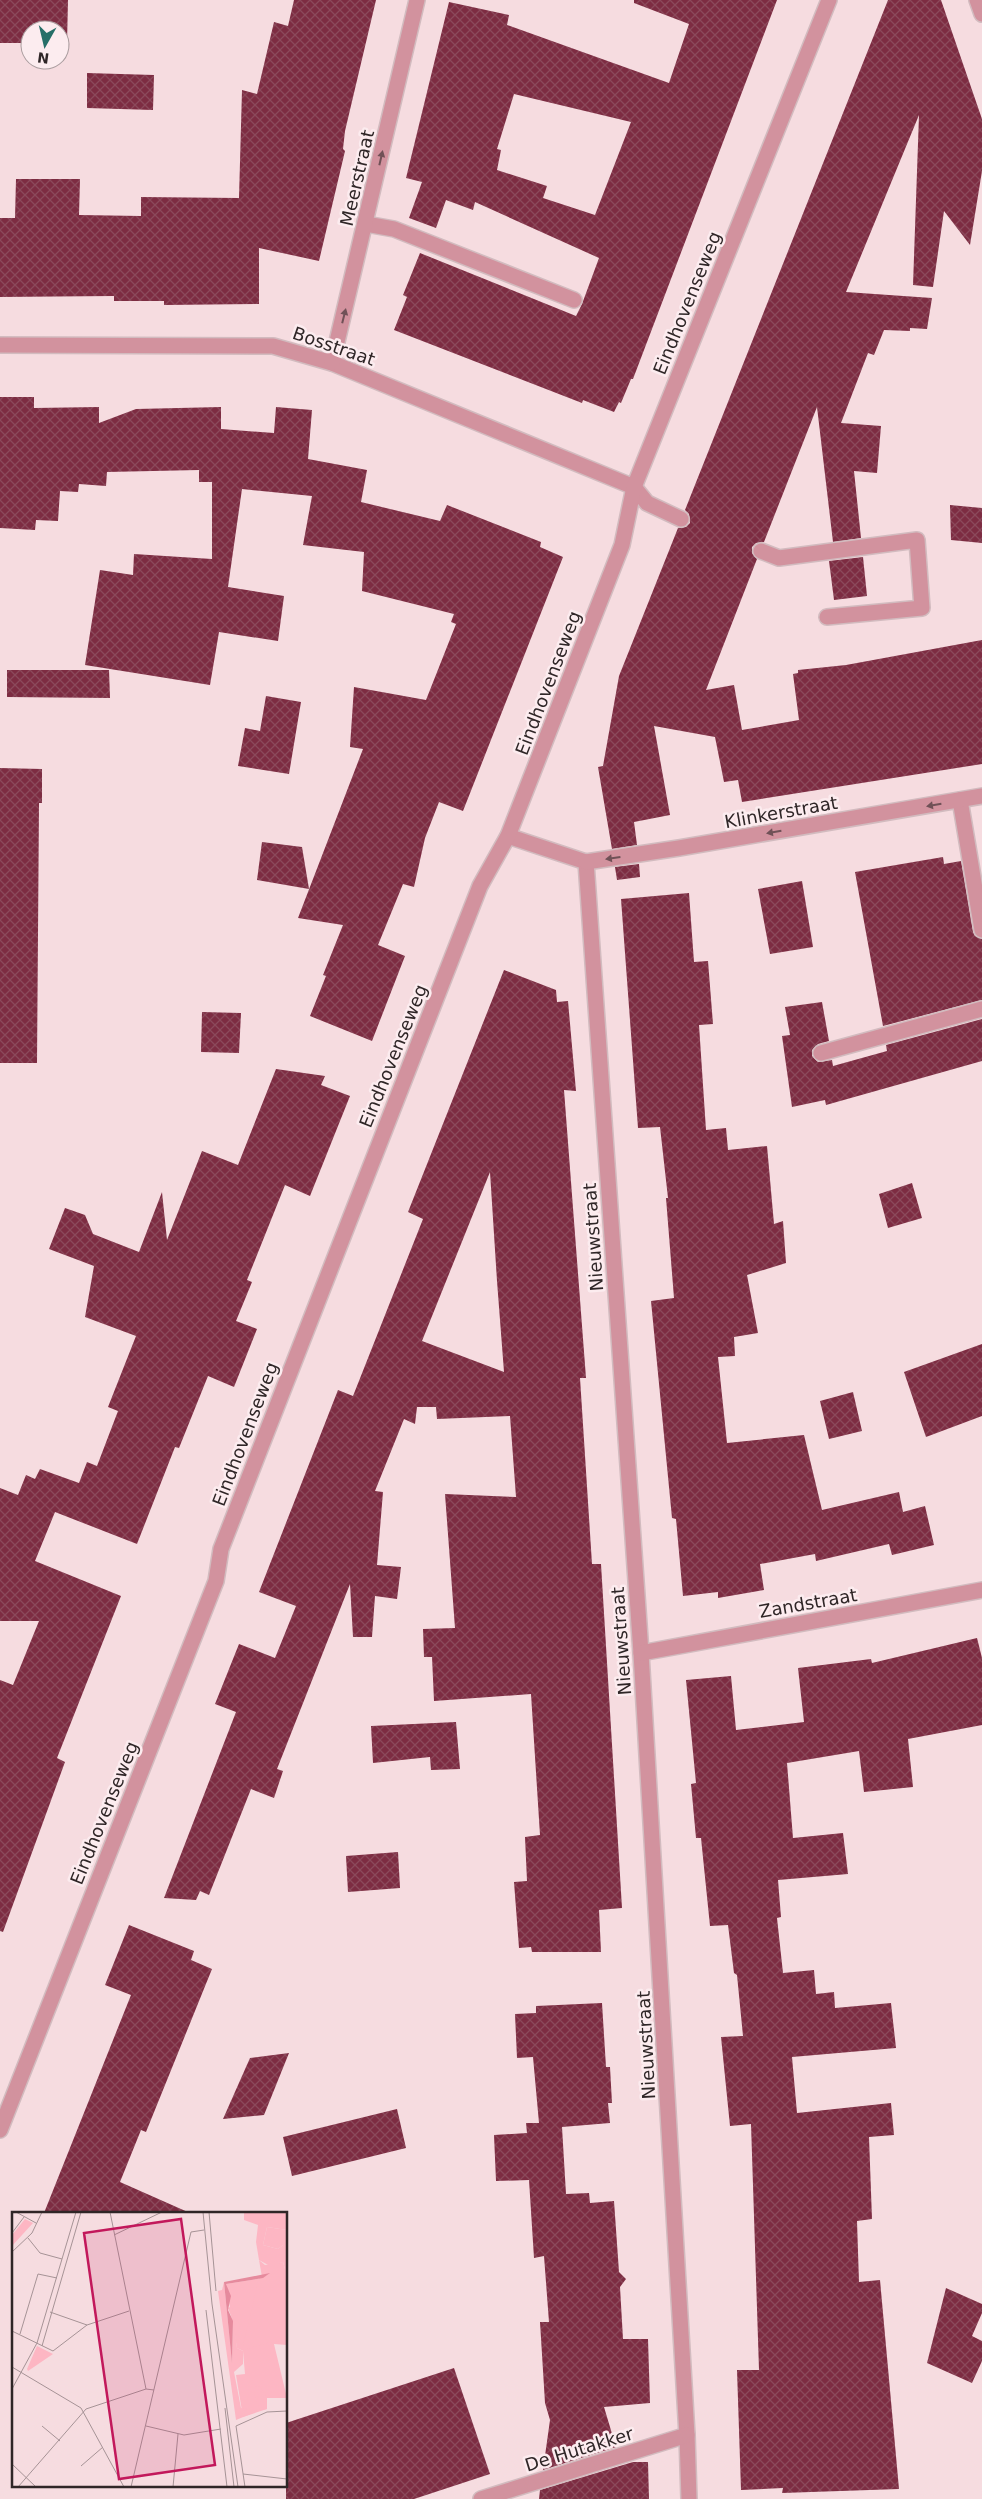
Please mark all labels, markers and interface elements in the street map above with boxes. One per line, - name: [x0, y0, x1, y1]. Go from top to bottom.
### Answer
- north arrow: [20, 20, 70, 70]
- text: N: [36, 49, 50, 67]
- street label: Meerstraat: [336, 128, 378, 228]
- one-way arrow: [377, 150, 385, 165]
- street label: Eindhovenseweg: [649, 228, 725, 378]
- one-way arrow: [340, 308, 348, 323]
- street label: Bosstraat: [290, 322, 378, 370]
- street label: Eindhovenseweg: [511, 608, 585, 758]
- street label: Klinkerstraat: [723, 792, 839, 832]
- one-way arrow: [926, 801, 942, 809]
- one-way arrow: [765, 829, 781, 837]
- one-way arrow: [605, 854, 621, 862]
- street label: Eindhovenseweg: [355, 981, 431, 1131]
- street label: Nieuwstraat: [579, 1182, 607, 1292]
- street label: Eindhovenseweg: [208, 1359, 282, 1509]
- street label: Zandstraat: [757, 1584, 859, 1622]
- street label: Nieuwstraat: [607, 1586, 635, 1696]
- street label: Eindhovenseweg: [66, 1738, 142, 1888]
- street label: Nieuwstraat: [633, 1990, 659, 2100]
- inset map: [12, 2212, 288, 2486]
- street label: De Hutakker: [522, 2422, 636, 2475]

